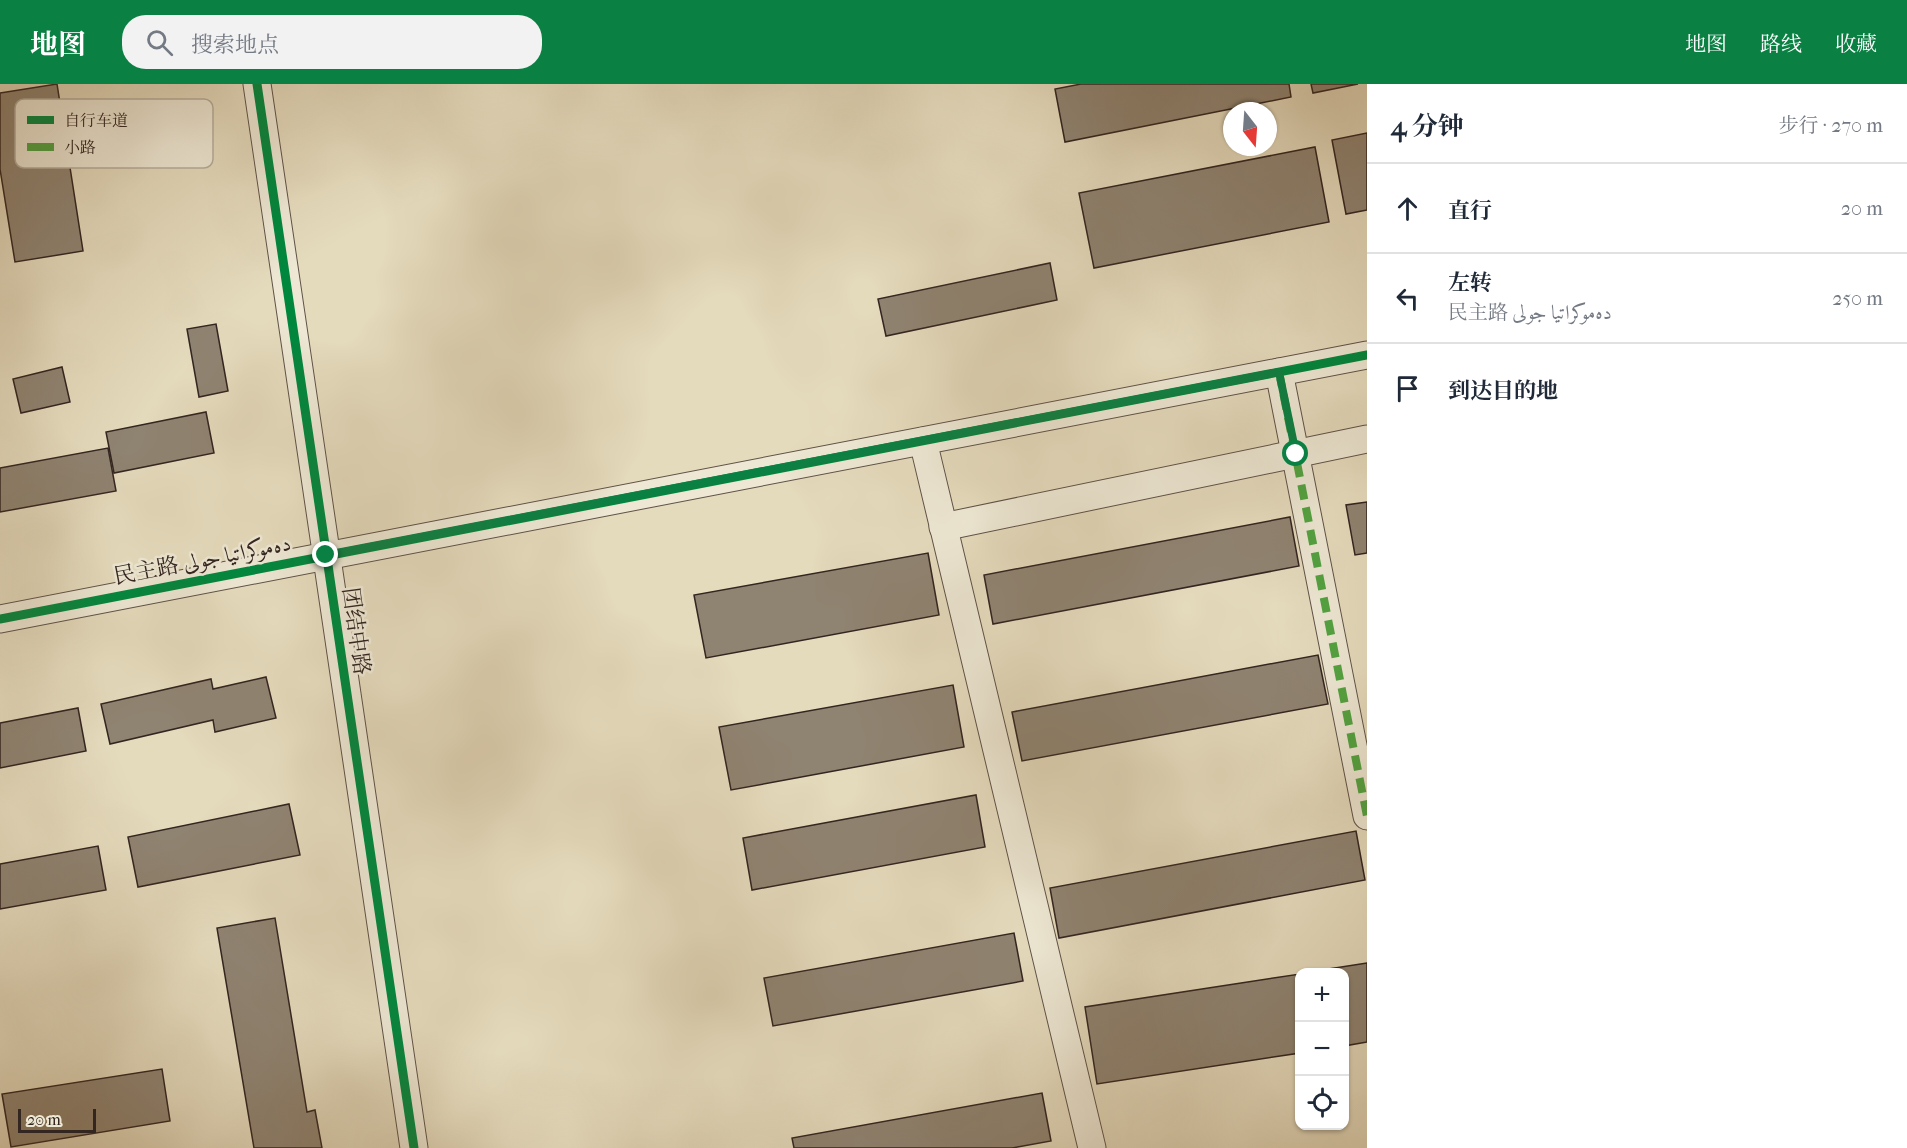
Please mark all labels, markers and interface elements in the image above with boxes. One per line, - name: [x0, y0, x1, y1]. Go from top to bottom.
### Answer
- search box: [122, 15, 542, 69]
- icon: search: [143, 26, 176, 59]
- text: 地图: [30, 28, 86, 61]
- text: 搜索地点: [191, 32, 279, 58]
- text: 地图: [1685, 32, 1727, 56]
- text: 路线: [1760, 32, 1802, 56]
- text: 收藏: [1835, 32, 1877, 56]
- legend: [15, 99, 213, 168]
- north arrow: [1223, 102, 1277, 156]
- text: 自行车道: [64, 111, 128, 130]
- text: 4 分钟: [1391, 111, 1464, 142]
- text: 步行 · 270 m: [1779, 114, 1883, 137]
- text: 小路: [64, 138, 96, 157]
- icon: ahead: [1391, 192, 1424, 225]
- text: 20 m: [1841, 197, 1883, 220]
- text: 直行: [1448, 198, 1492, 224]
- text: 左转: [1448, 270, 1492, 296]
- icon: left: [1391, 282, 1424, 315]
- text: 250 m: [1832, 287, 1883, 310]
- text: 民主路 دەموكراتيا جولى: [1448, 301, 1612, 324]
- icon: arrive: [1391, 372, 1424, 405]
- text: 到达目的地: [1448, 378, 1558, 404]
- route start: [1282, 440, 1308, 466]
- street label: 民主路 دەموكراتيا جولى: [111, 530, 293, 590]
- route end: [312, 541, 338, 567]
- street label: 团结中路: [337, 586, 375, 677]
- map controls: [1295, 968, 1349, 1130]
- button: +: [1295, 968, 1349, 1022]
- button: −: [1295, 1022, 1349, 1076]
- button: locate: [1295, 1076, 1349, 1130]
- scale bar: [18, 1106, 96, 1134]
- text: 20 m: [27, 1110, 61, 1129]

